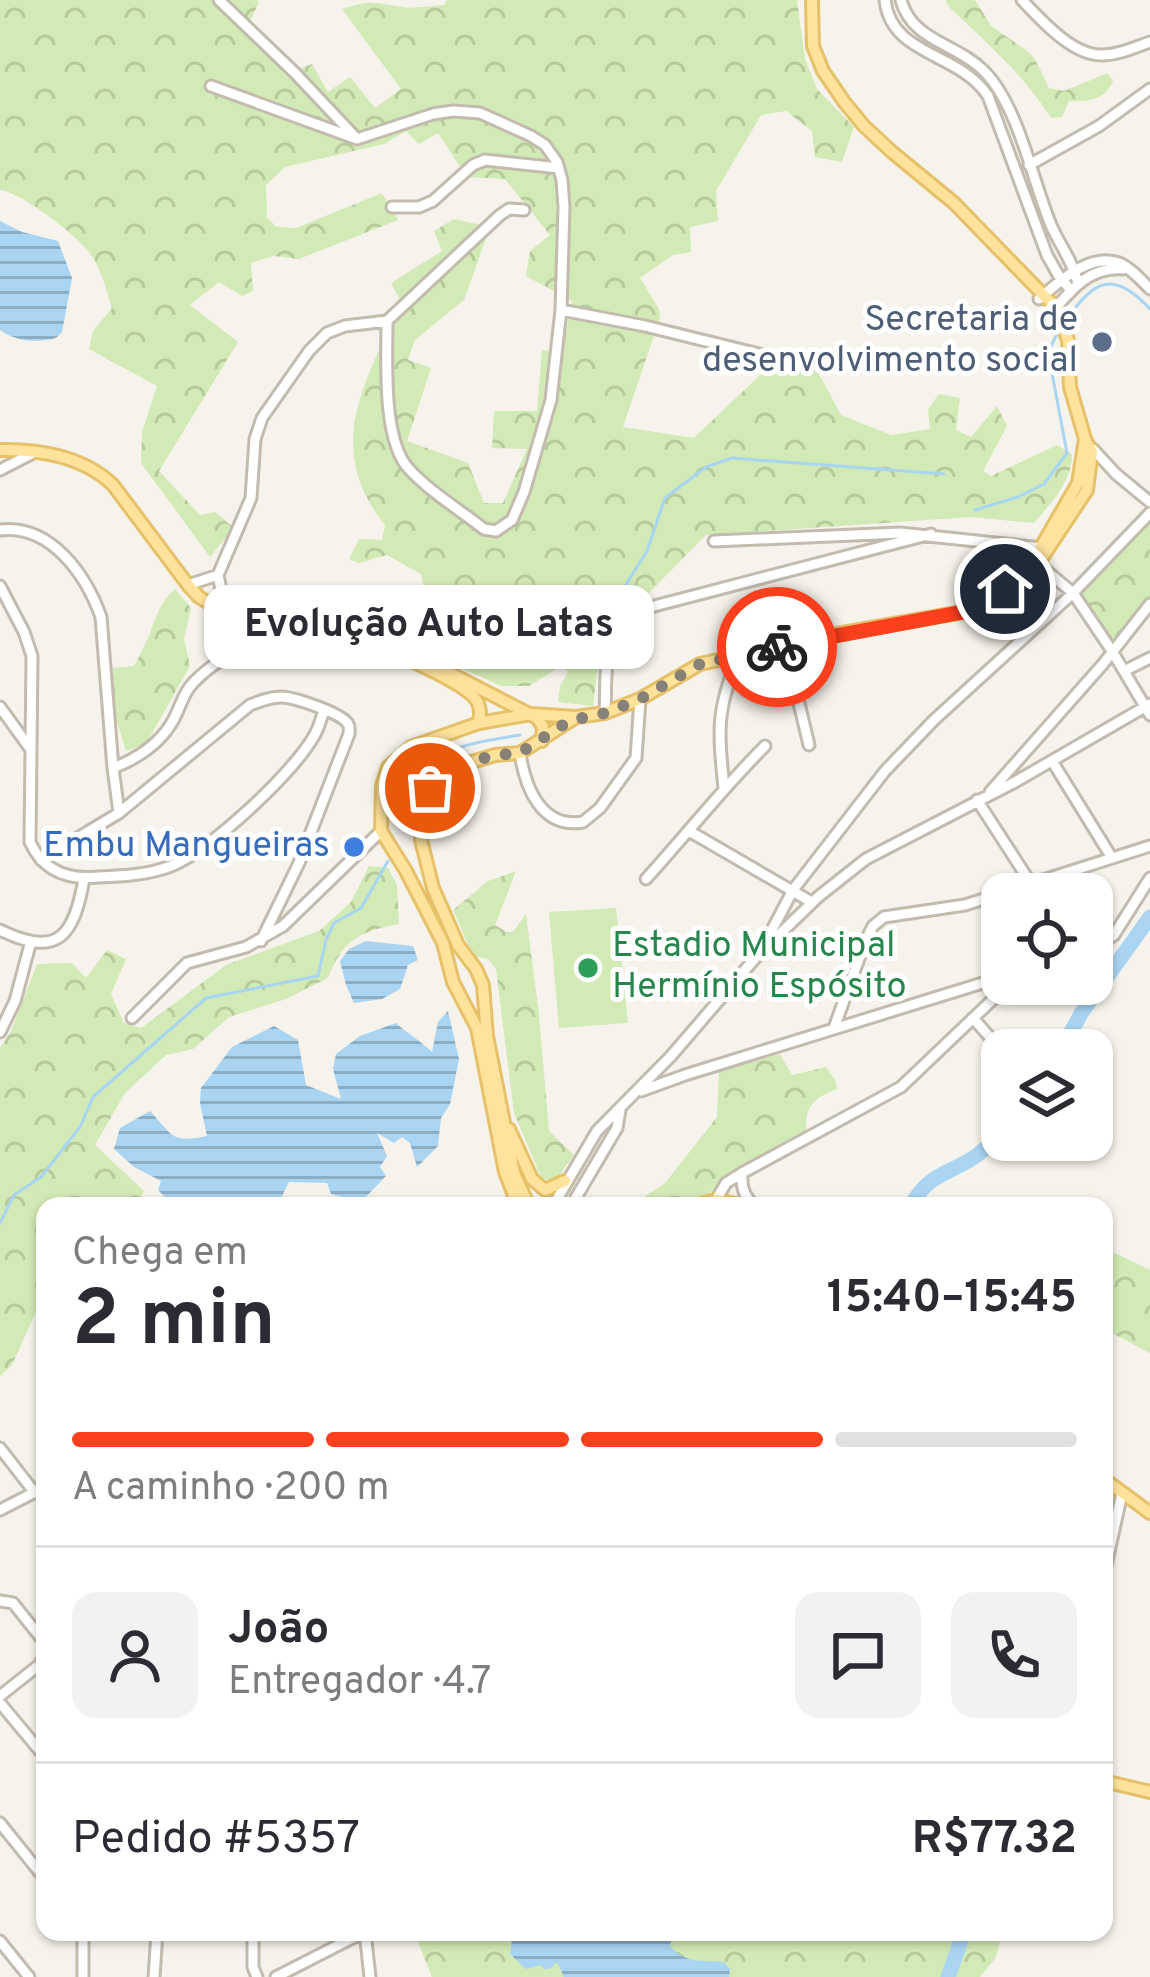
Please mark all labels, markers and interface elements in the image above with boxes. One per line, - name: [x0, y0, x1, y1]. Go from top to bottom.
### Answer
- place label: Secretaria de desenvolvimento social: [702, 298, 1078, 385]
- marker: Secretaria de desenvolvimento social: [1089, 329, 1115, 355]
- pin: [954, 538, 1056, 640]
- icon: home: [972, 556, 1038, 622]
- callout: Evolução Auto Latas: [205, 584, 655, 668]
- courier: [717, 587, 837, 707]
- text: Evolução Auto Latas: [244, 602, 614, 651]
- icon: bike: [744, 614, 810, 680]
- pin: [379, 737, 481, 839]
- icon: bag: [397, 755, 463, 821]
- place label: Embu Mangueiras: [43, 824, 330, 870]
- marker: Embu Mangueiras: [341, 834, 367, 860]
- map controls: [981, 873, 1113, 1161]
- button: locate: [981, 873, 1113, 1005]
- place label: Estadio Municipal Hermínio Espósito: [612, 924, 907, 1011]
- marker: Estadio Municipal Hermínio Espósito: [575, 955, 601, 981]
- button: layers: [981, 1029, 1113, 1161]
- text: Chega em: [72, 1230, 248, 1279]
- text: 15:40–15:45: [827, 1271, 1077, 1328]
- text: 2 min: [72, 1274, 276, 1373]
- text: A caminho · 200 m: [72, 1465, 390, 1514]
- button: person: [72, 1592, 198, 1718]
- button: chat: [795, 1592, 921, 1718]
- button: phone: [951, 1592, 1077, 1718]
- text: João: [228, 1602, 329, 1659]
- text: Entregador · 4.7: [228, 1659, 491, 1708]
- text: Pedido #5357: [72, 1812, 360, 1869]
- text: R$77.32: [912, 1812, 1077, 1869]

